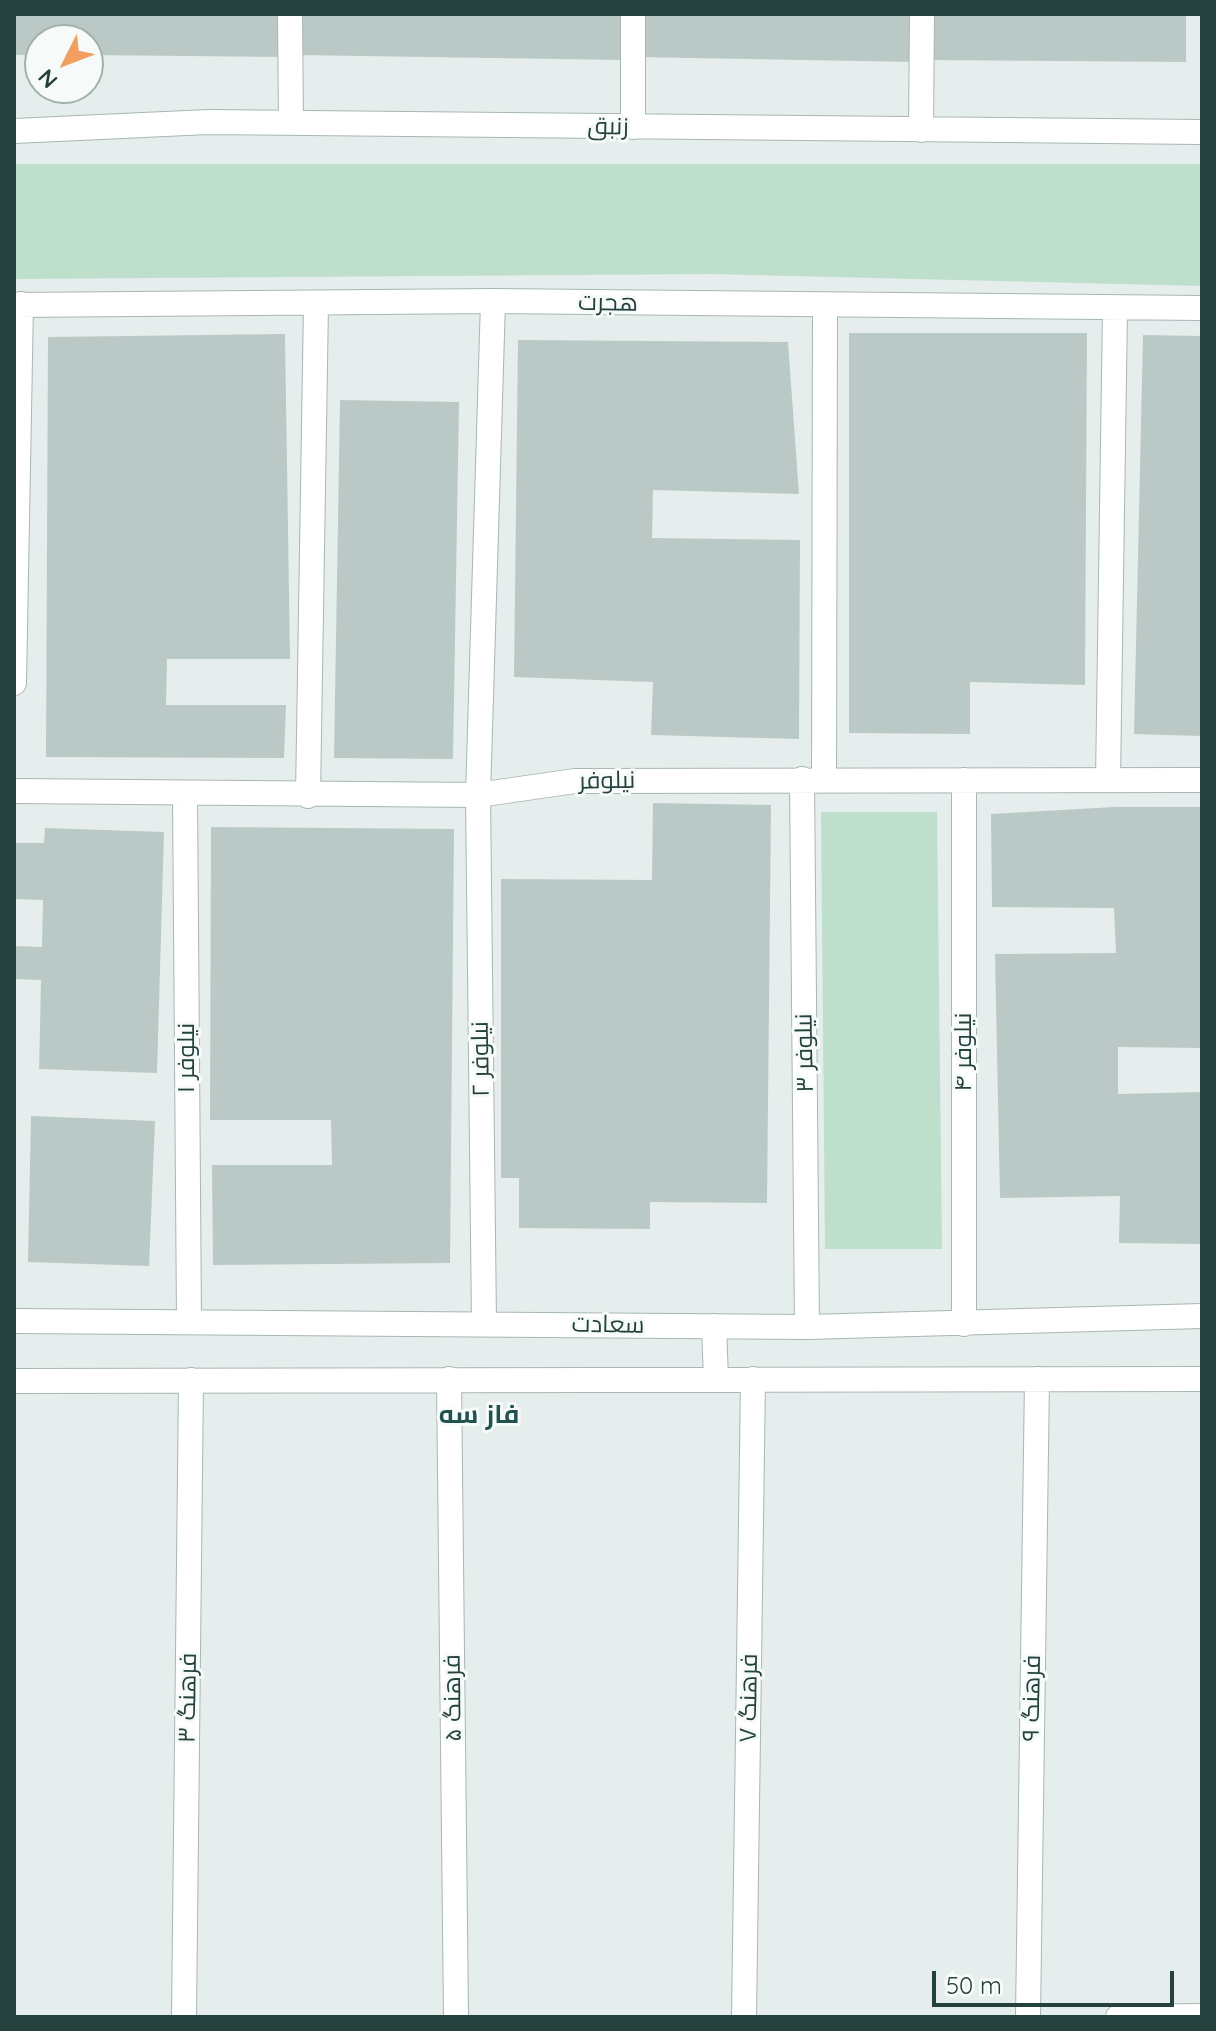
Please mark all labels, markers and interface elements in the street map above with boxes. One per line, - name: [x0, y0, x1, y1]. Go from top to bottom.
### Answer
- north arrow: [24, 24, 104, 104]
- text: N: [32, 63, 63, 94]
- street label: زنبق: [587, 112, 629, 142]
- street label: هجرت: [578, 288, 638, 318]
- street label: نیلوفر: [579, 766, 635, 796]
- street label: نیلوفر ۳: [790, 1013, 820, 1093]
- street label: نیلوفر ۴: [950, 1013, 978, 1091]
- street label: نیلوفر ۲: [466, 1021, 496, 1097]
- street label: نیلوفر ۱: [173, 1023, 201, 1093]
- street label: سعادت: [571, 1310, 645, 1340]
- district label: فاز سه: [439, 1399, 519, 1431]
- street label: فرهنگ ۳: [173, 1653, 203, 1743]
- street label: فرهنگ ۷: [734, 1653, 764, 1743]
- street label: فرهنگ ۵: [438, 1654, 468, 1742]
- street label: فرهنگ ۹: [1017, 1654, 1047, 1742]
- scale bar: [936, 1955, 1178, 2005]
- text: 50 m: [946, 1970, 1002, 2000]

